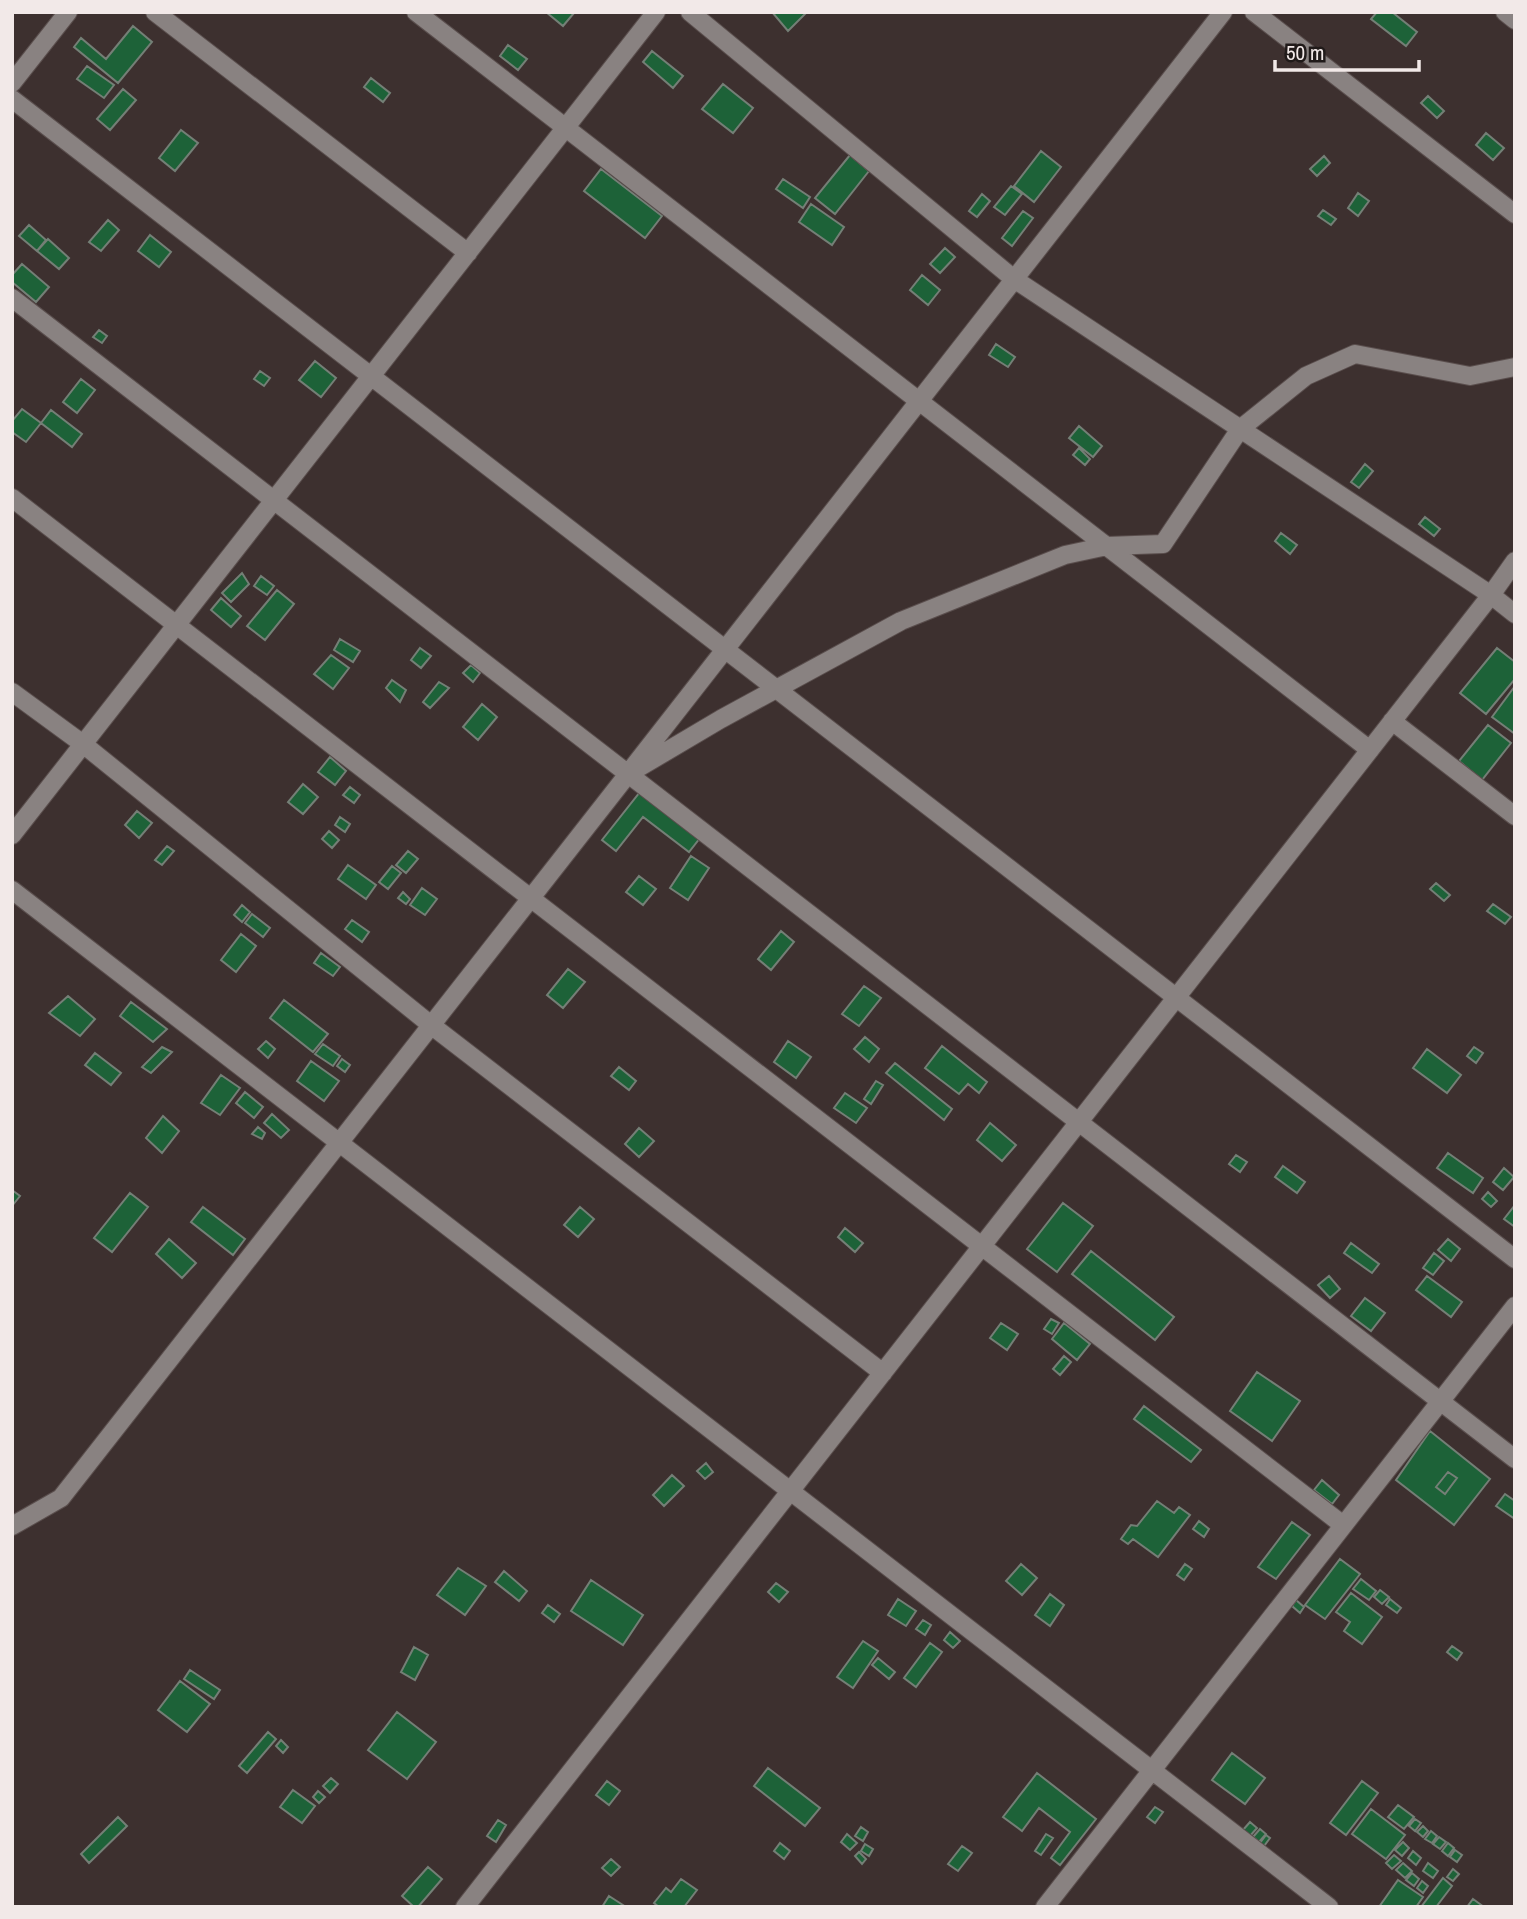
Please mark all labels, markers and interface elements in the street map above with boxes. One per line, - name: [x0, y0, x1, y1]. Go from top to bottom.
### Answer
- scale bar: [1275, 28, 1418, 72]
- text: 50 m: [1286, 38, 1324, 67]

